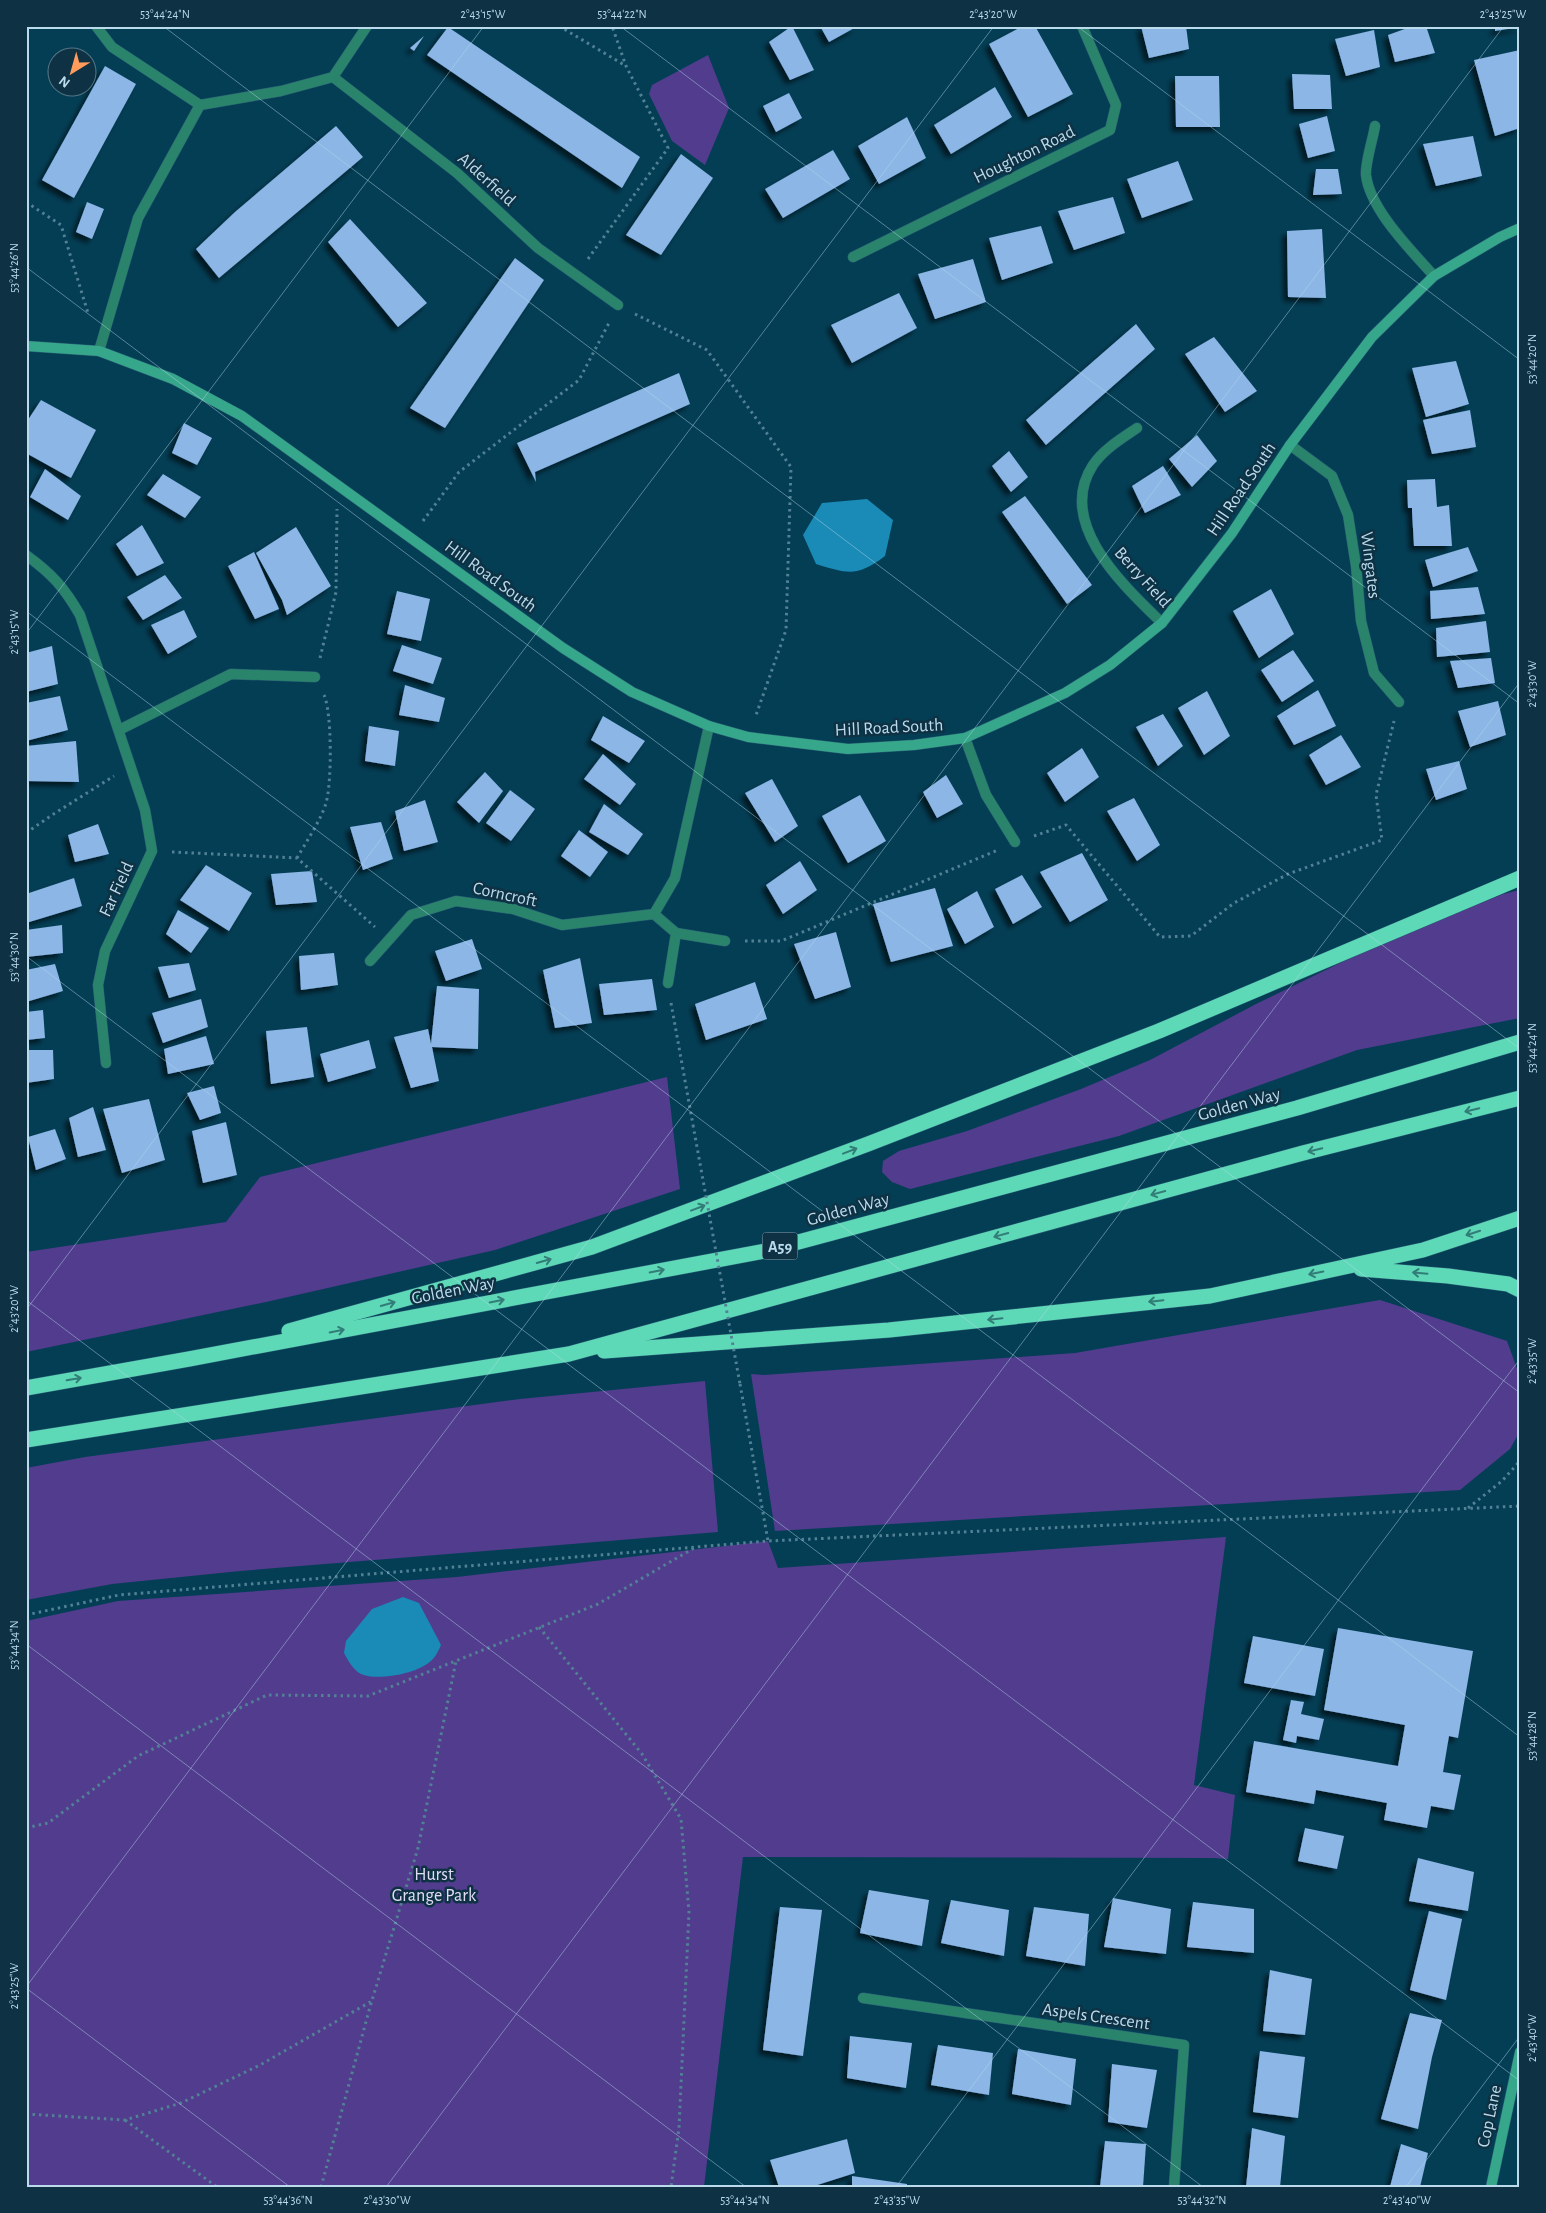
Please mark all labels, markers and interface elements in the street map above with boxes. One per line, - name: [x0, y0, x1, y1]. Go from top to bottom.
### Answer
- text: 53°44'24"N: [140, 8, 190, 20]
- text: 2°43'15"W: [460, 8, 506, 20]
- text: 53°44'22"N: [597, 8, 647, 20]
- text: 2°43'20"W: [969, 8, 1017, 20]
- text: 2°43'25"W: [1480, 8, 1526, 20]
- north arrow: [48, 48, 98, 98]
- text: N: [57, 73, 73, 90]
- street label: Houghton Road: [971, 123, 1078, 187]
- street label: Alderfield: [454, 150, 518, 210]
- text: 53°44'26"N: [8, 243, 20, 293]
- text: 53°44'20"N: [1526, 334, 1538, 384]
- street label: Hill Road South: [1204, 440, 1280, 540]
- street label: Wingates: [1357, 531, 1383, 599]
- street label: Hill Road South: [441, 538, 540, 616]
- street label: Berry Field: [1111, 544, 1174, 611]
- text: 2°43'15"W: [8, 609, 20, 655]
- text: 2°43'30"W: [1526, 660, 1538, 708]
- street label: Hill Road South: [834, 716, 944, 740]
- street label: Far Field: [96, 859, 137, 920]
- street label: Corncroft: [471, 879, 539, 911]
- text: 53°44'30"N: [8, 932, 20, 982]
- text: 53°44'24"N: [1526, 1023, 1538, 1073]
- street label: Golden Way: [1196, 1085, 1283, 1125]
- one-way arrow: [1465, 1106, 1481, 1115]
- one-way arrow: [842, 1146, 857, 1155]
- one-way arrow: [1307, 1146, 1323, 1155]
- one-way arrow: [1151, 1188, 1167, 1198]
- street label: Golden Way: [805, 1190, 892, 1230]
- one-way arrow: [690, 1203, 705, 1212]
- one-way arrow: [1466, 1229, 1482, 1239]
- one-way arrow: [994, 1231, 1010, 1241]
- road number: A59: [762, 1232, 798, 1260]
- one-way arrow: [536, 1255, 552, 1265]
- one-way arrow: [648, 1266, 664, 1275]
- one-way arrow: [1308, 1269, 1324, 1278]
- one-way arrow: [1413, 1269, 1429, 1278]
- street label: Golden Way: [410, 1274, 497, 1308]
- text: 2°43'20"W: [8, 1285, 20, 1333]
- one-way arrow: [489, 1296, 505, 1306]
- one-way arrow: [1149, 1296, 1165, 1306]
- one-way arrow: [379, 1299, 395, 1308]
- one-way arrow: [987, 1314, 1003, 1324]
- one-way arrow: [329, 1326, 345, 1336]
- text: 2°43'35"W: [1526, 1338, 1538, 1384]
- one-way arrow: [66, 1374, 82, 1384]
- text: 53°44'34"N: [8, 1620, 20, 1670]
- text: 53°44'28"N: [1526, 1711, 1538, 1761]
- park label: Hurst Grange Park: [392, 1866, 477, 1905]
- text: 2°43'25"W: [8, 1963, 20, 2009]
- street label: Aspels Crescent: [1041, 2001, 1151, 2033]
- text: 2°43'40"W: [1526, 2014, 1538, 2062]
- street label: Cop Lane: [1475, 2083, 1505, 2149]
- text: 53°44'36"N: [263, 2194, 313, 2206]
- text: 2°43'30"W: [363, 2194, 411, 2206]
- text: 53°44'34"N: [720, 2194, 770, 2206]
- text: 2°43'35"W: [874, 2194, 920, 2206]
- text: 53°44'32"N: [1178, 2194, 1226, 2206]
- text: 2°43'40"W: [1383, 2194, 1431, 2206]

